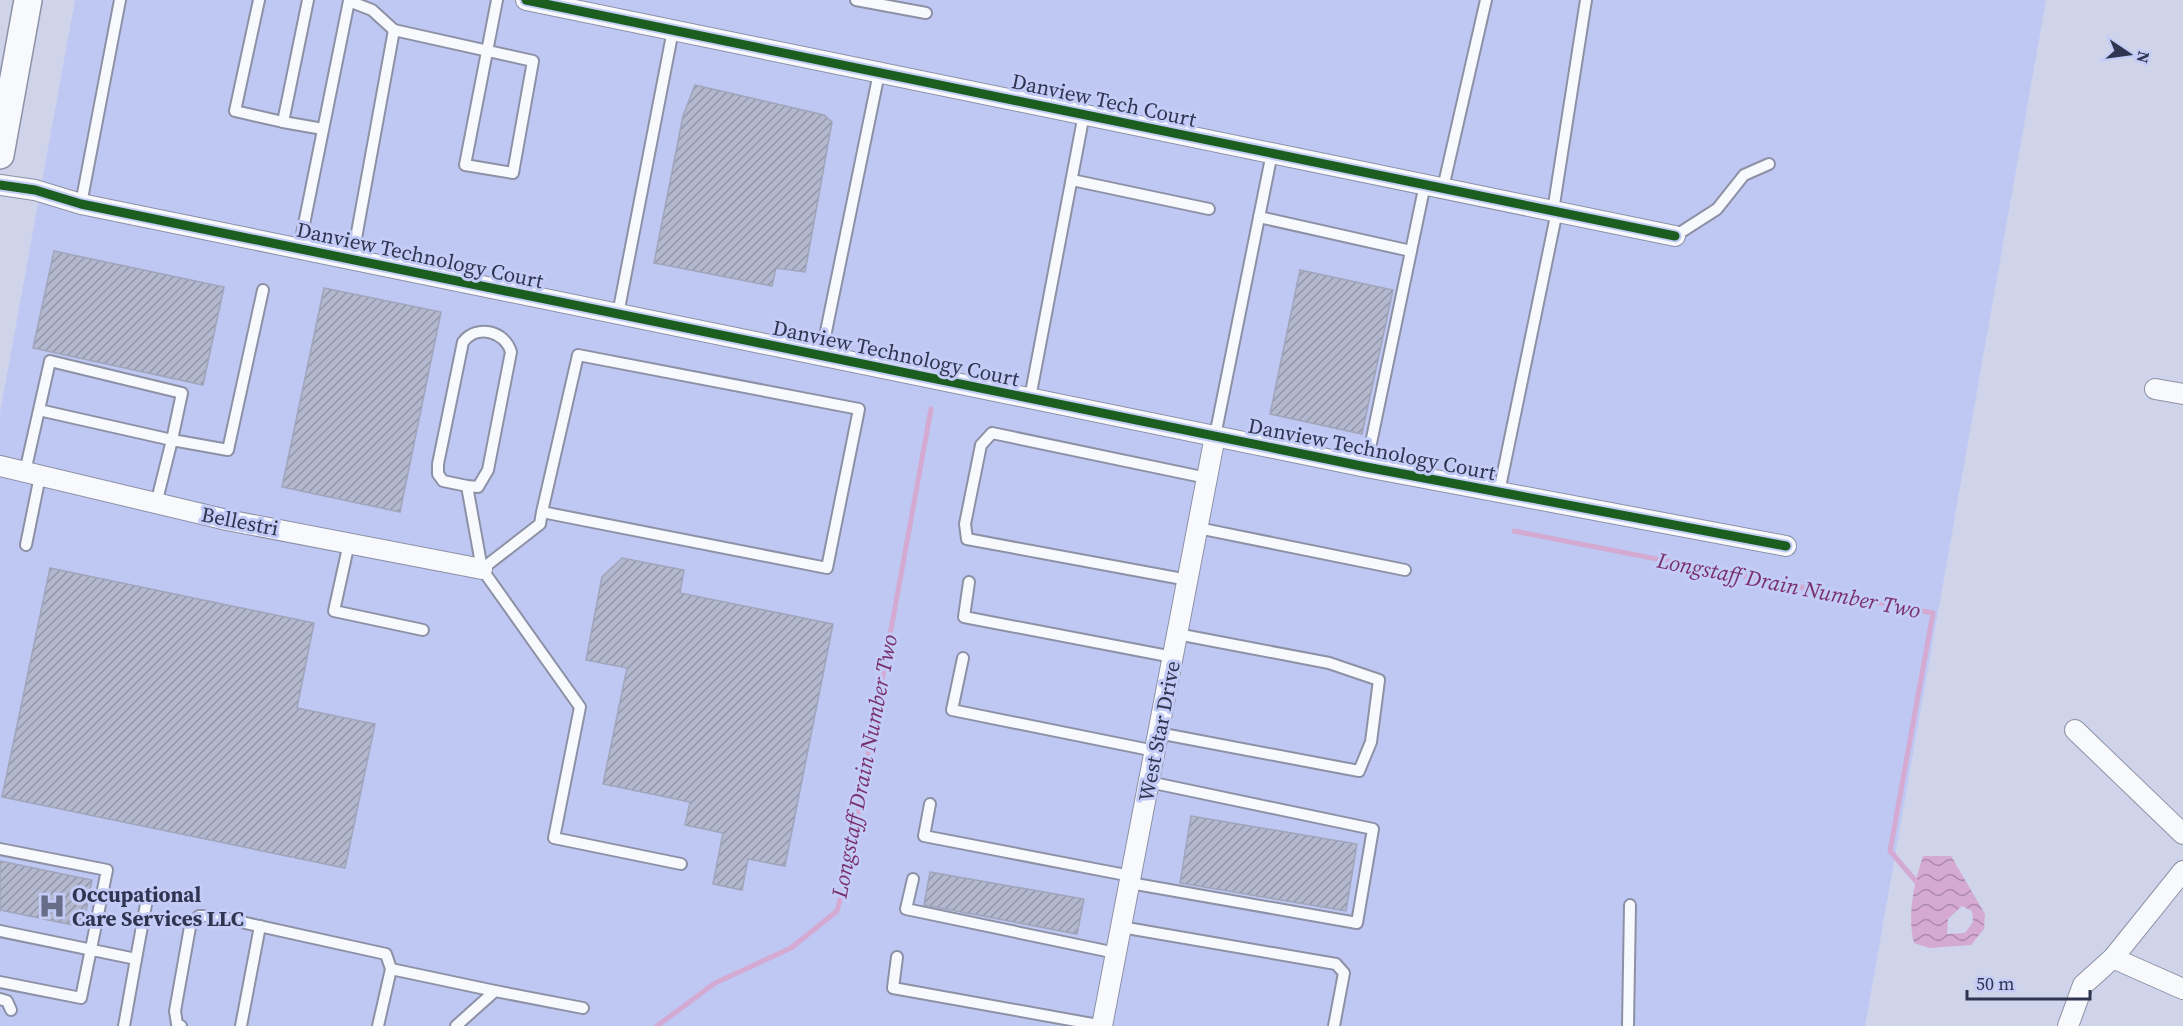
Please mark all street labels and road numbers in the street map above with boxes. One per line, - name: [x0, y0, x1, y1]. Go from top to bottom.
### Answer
- street label: Danview Tech Court: [1009, 66, 1199, 134]
- street label: Danview Technology Court: [294, 215, 546, 295]
- street label: Danview Technology Court: [770, 313, 1022, 393]
- street label: Danview Technology Court: [1246, 411, 1498, 487]
- street label: Bellestri: [199, 499, 281, 543]
- street label: West Star Drive: [1131, 658, 1187, 804]

